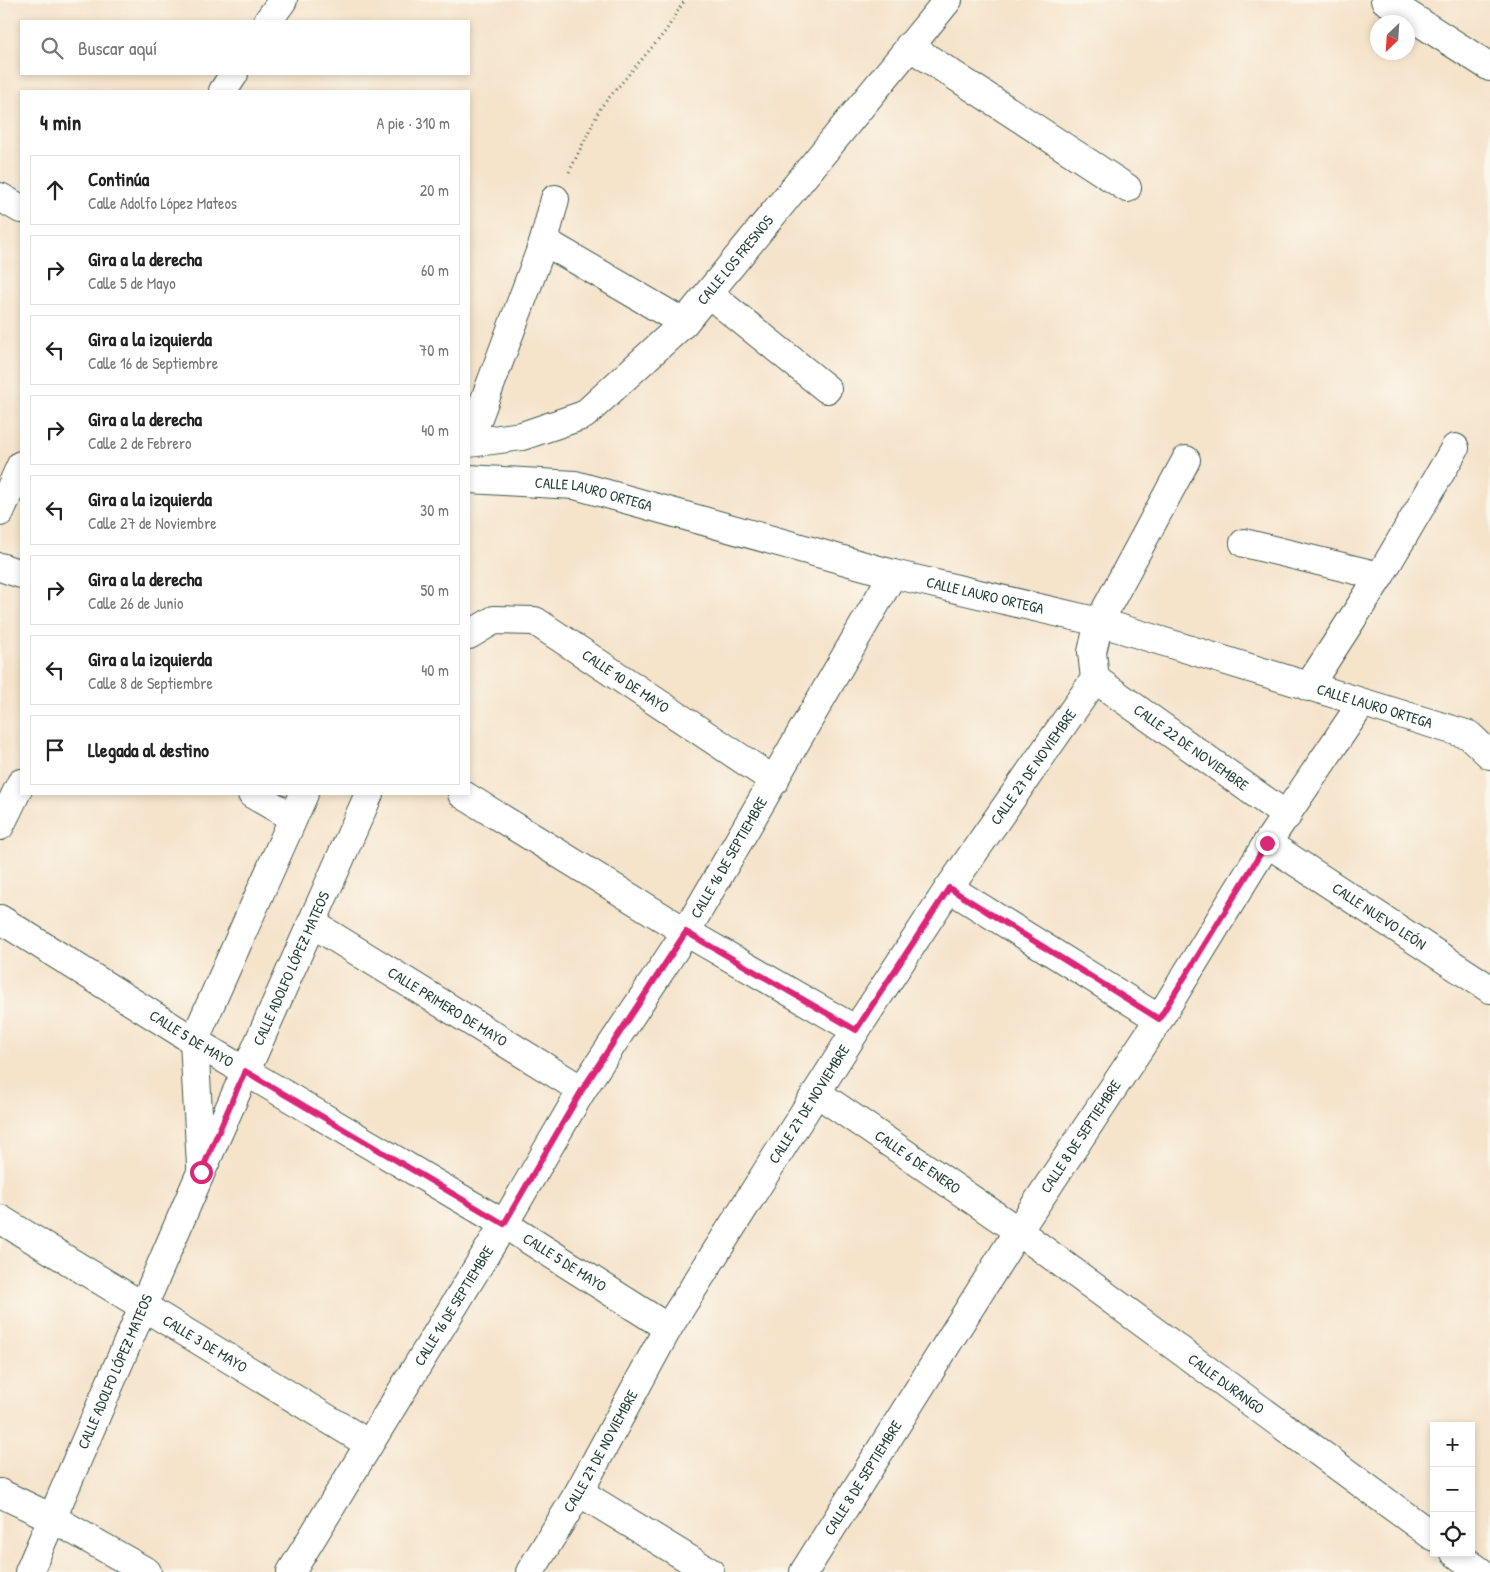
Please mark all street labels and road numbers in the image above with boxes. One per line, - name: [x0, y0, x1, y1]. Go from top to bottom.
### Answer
- street label: CALLE LOS FRESNOS: [692, 210, 778, 309]
- street label: CALLE LAURO ORTEGA: [534, 472, 655, 516]
- street label: CALLE LAURO ORTEGA: [924, 571, 1047, 619]
- street label: CALLE 10 DE MAYO: [578, 644, 674, 718]
- street label: CALLE LAURO ORTEGA: [1314, 678, 1436, 733]
- street label: CALLE 22 DE NOVIEMBRE: [1130, 699, 1253, 796]
- street label: CALLE 27 DE NOVIEMBRE: [985, 704, 1081, 829]
- street label: CALLE 16 DE SEPTIEMBRE: [685, 793, 772, 922]
- street label: CALLE NUEVO LEÓN: [1328, 877, 1431, 954]
- street label: CALLE ADOLFO LÓPEZ MATEOS: [247, 888, 334, 1049]
- street label: CALLE PRIMERO DE MAYO: [384, 962, 512, 1051]
- street label: CALLE 5 DE MAYO: [146, 1005, 238, 1072]
- street label: CALLE 27 DE NOVIEMBRE: [763, 1040, 854, 1167]
- street label: CALLE 8 DE SEPTIEMBRE: [1035, 1075, 1126, 1197]
- street label: CALLE 6 DE ENERO: [871, 1125, 965, 1199]
- street label: CALLE 5 DE MAYO: [519, 1228, 611, 1296]
- street label: CALLE 16 DE SEPTIEMBRE: [409, 1241, 498, 1370]
- street label: CALLE ADOLFO LÓPEZ MATEOS: [72, 1291, 157, 1452]
- street label: CALLE 3 DE MAYO: [159, 1310, 251, 1377]
- street label: CALLE DURANGO: [1184, 1348, 1269, 1419]
- street label: CALLE 27 DE NOVIEMBRE: [558, 1386, 643, 1516]
- street label: CALLE 8 DE SEPTIEMBRE: [819, 1416, 907, 1539]

